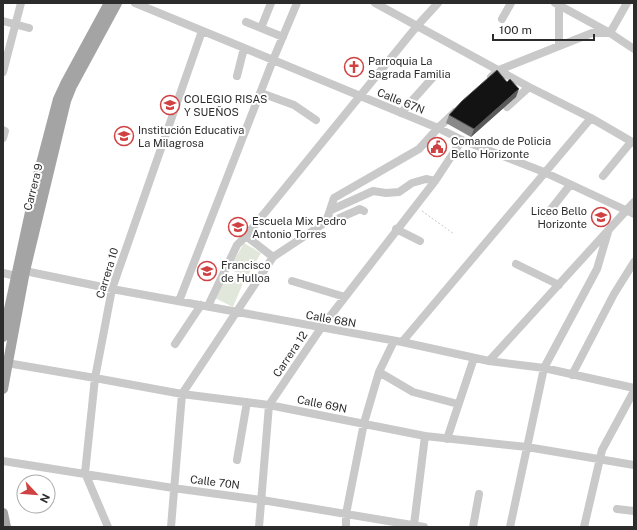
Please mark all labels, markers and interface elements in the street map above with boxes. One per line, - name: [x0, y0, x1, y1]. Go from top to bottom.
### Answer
- scale bar: [493, 16, 594, 42]
- text: 100 m: [499, 23, 532, 37]
- place label: Parroquia La Sagrada Familia: [368, 55, 451, 80]
- church icon: Parroquia La Sagrada Familia: [343, 56, 365, 78]
- street label: Calle 67N: [375, 86, 427, 116]
- place label: COLEGIO RISAS Y SUEÑOS: [184, 93, 268, 118]
- school or university icon: COLEGIO RISAS Y SUEÑOS: [159, 94, 181, 116]
- place label: Institución Educativa La Milagrosa: [138, 124, 244, 149]
- school or university icon: Institución Educativa La Milagrosa: [113, 125, 135, 147]
- place label: Comando de Policia Bello Horizonte: [451, 135, 551, 160]
- public building icon: Comando de Policia Bello Horizonte: [426, 136, 448, 158]
- street label: Carrera 9: [21, 162, 45, 212]
- place label: Liceo Bello Horizonte: [531, 205, 587, 230]
- school or university icon: Liceo Bello Horizonte: [590, 206, 612, 228]
- place label: Escuela Mix Pedro Antonio Torres: [252, 215, 346, 240]
- school or university icon: Escuela Mix Pedro Antonio Torres: [227, 216, 249, 238]
- street label: Carrera 10: [94, 246, 120, 300]
- place label: Francisco de Hulloa: [221, 259, 270, 284]
- school or university icon: Francisco de Hulloa: [196, 260, 218, 282]
- street label: Calle 68N: [305, 309, 357, 329]
- street label: Carrera 12: [270, 329, 310, 379]
- street label: Calle 69N: [296, 393, 348, 415]
- street label: Calle 70N: [189, 473, 241, 491]
- north arrow: [16, 474, 56, 514]
- text: N: [38, 492, 52, 505]

